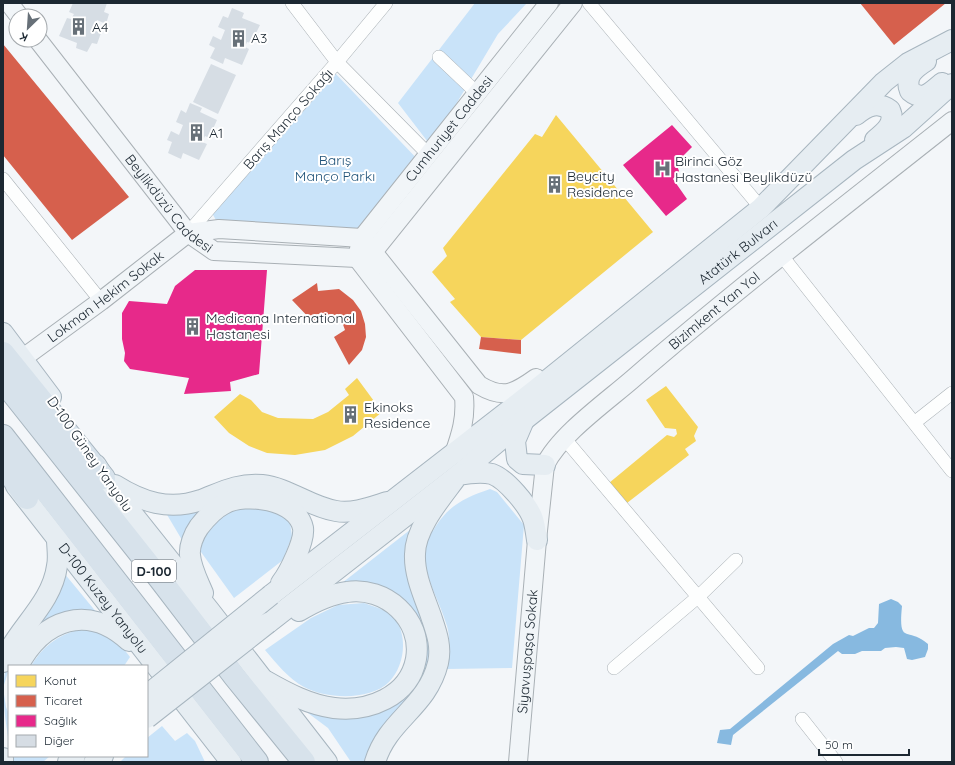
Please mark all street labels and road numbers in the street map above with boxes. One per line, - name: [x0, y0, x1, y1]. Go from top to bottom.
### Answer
- street label: Barış Manço Sokağı: [239, 65, 337, 173]
- street label: Cumhuriyet Caddesi: [401, 72, 497, 186]
- street label: Beylikdüzü Caddesi: [121, 151, 216, 257]
- street label: Atatürk Bulvarı: [695, 215, 781, 288]
- street label: Lokman Hekim Sokak: [44, 246, 167, 346]
- street label: Bizimkent Yan Yol: [665, 268, 763, 354]
- street label: D-100 Güney Yanyolu: [43, 393, 137, 515]
- street label: D-100 Kuzey Yanyolu: [55, 539, 152, 657]
- road number: D-100: [132, 560, 176, 582]
- street label: Siyavuşpaşa Sokak: [513, 588, 542, 714]

